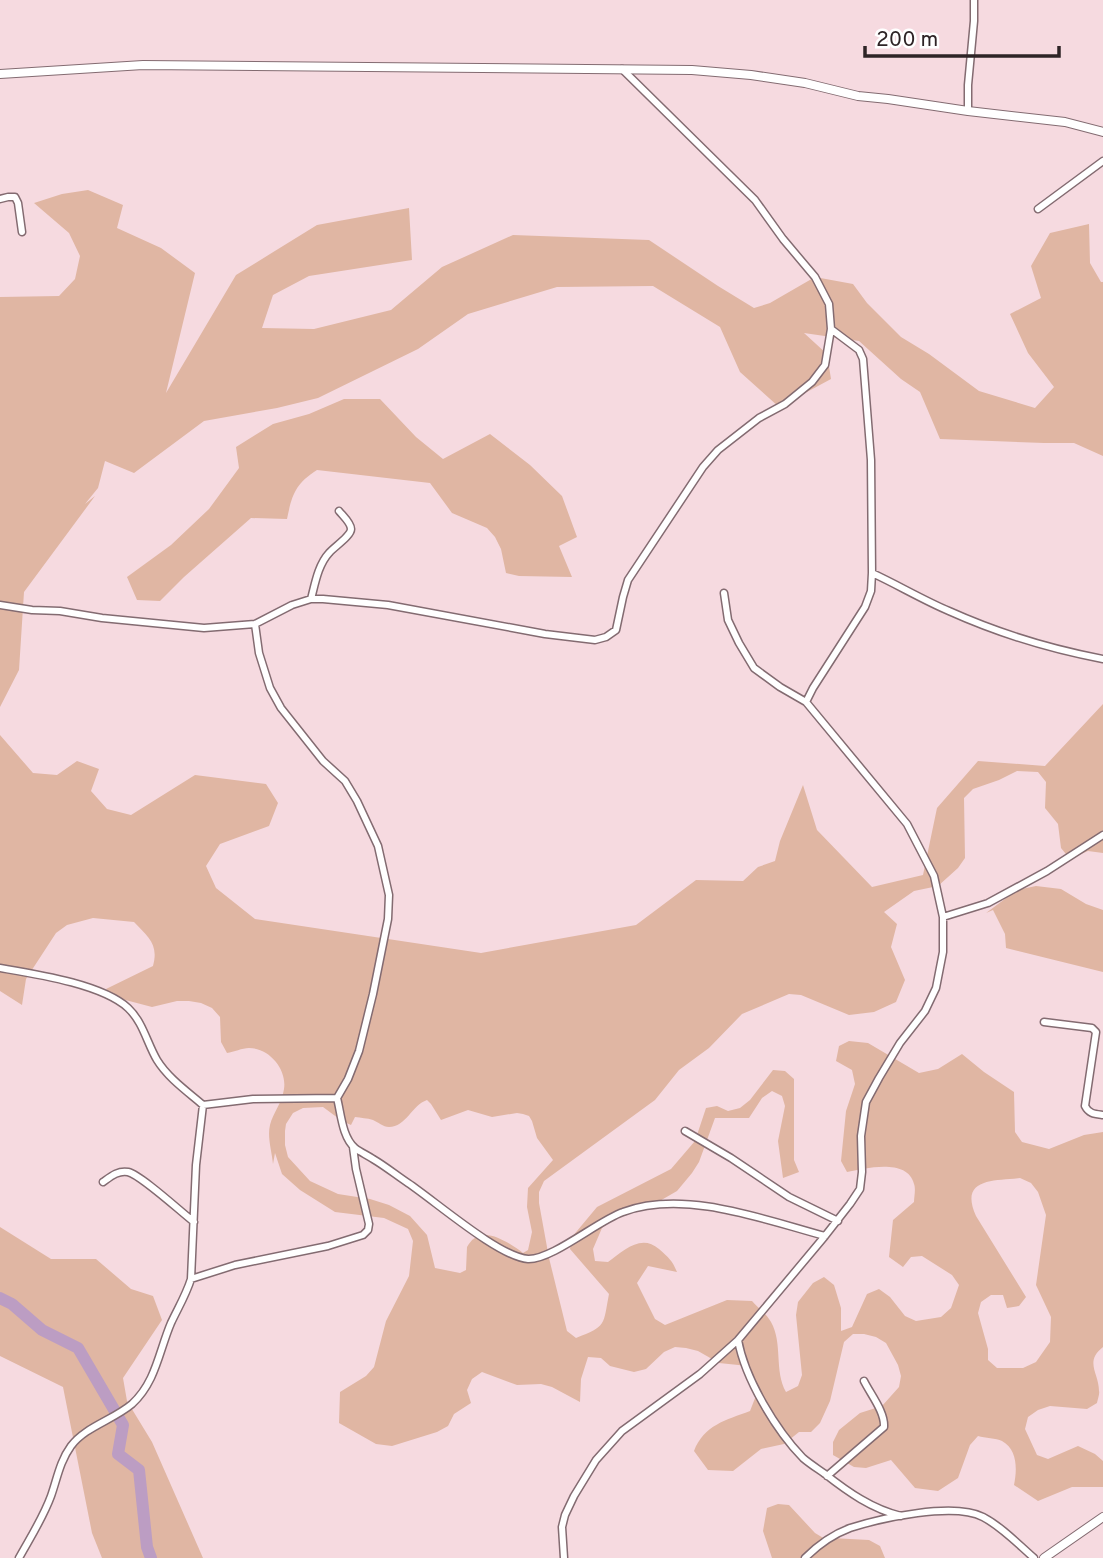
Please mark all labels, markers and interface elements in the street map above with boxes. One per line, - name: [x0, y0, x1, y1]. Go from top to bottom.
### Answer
- scale bar: [865, 14, 1059, 58]
- text: 200 m: [876, 27, 938, 54]

